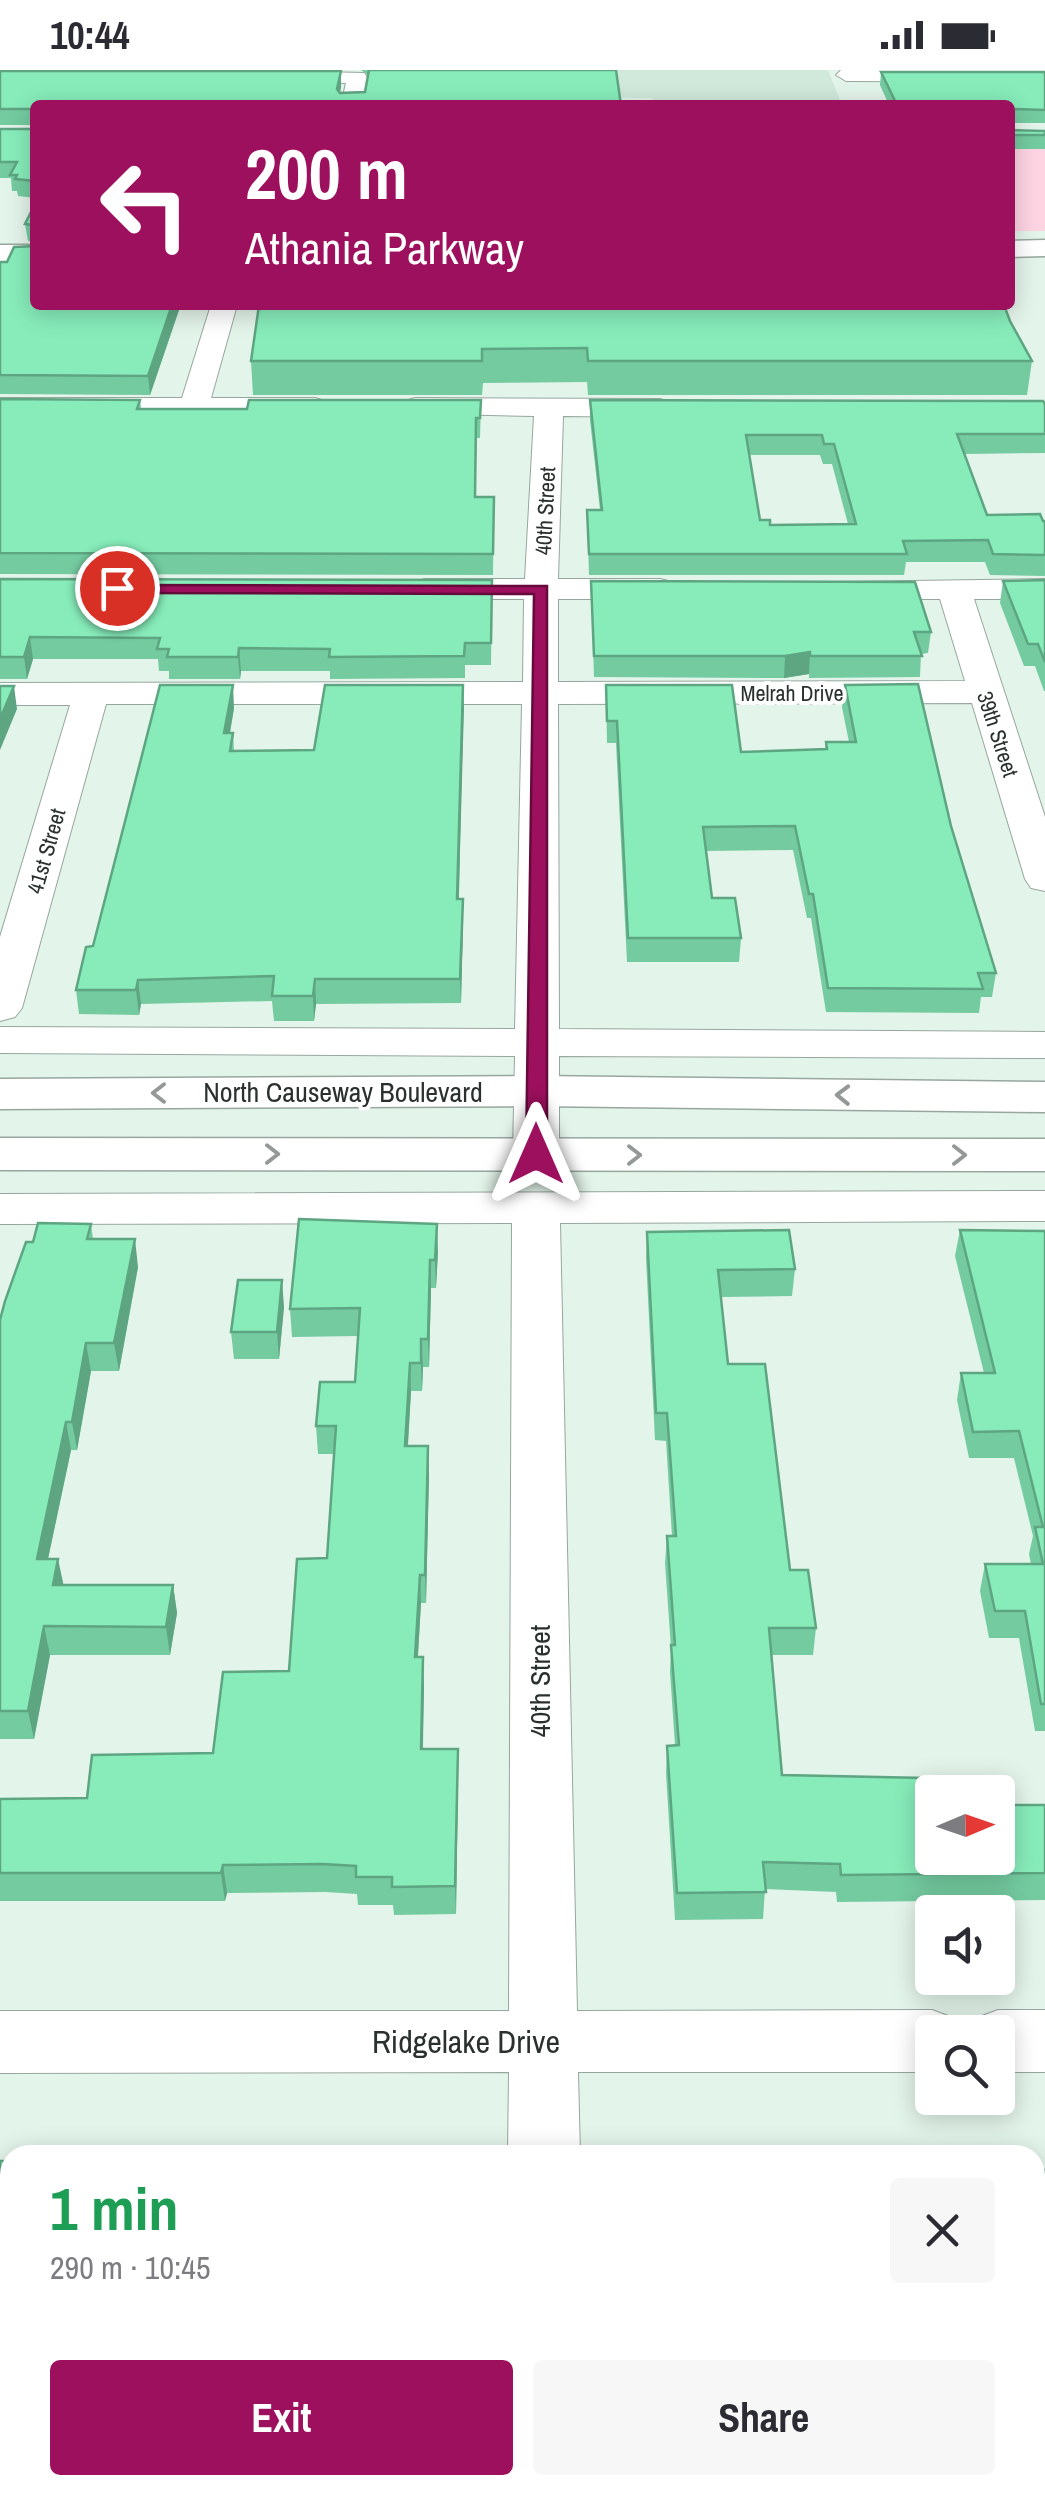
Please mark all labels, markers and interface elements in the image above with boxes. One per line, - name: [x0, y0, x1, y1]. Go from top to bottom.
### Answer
- text: 10:44: [50, 10, 130, 61]
- text: 200 m: [245, 127, 408, 221]
- icon: left: [80, 140, 210, 270]
- text: Athania Parkway: [245, 217, 524, 278]
- street label: 40th Street: [528, 466, 562, 556]
- pin: [75, 546, 160, 631]
- icon: arrive: [90, 561, 145, 616]
- street label: Melrah Drive: [740, 678, 844, 708]
- street label: 39th Street: [970, 687, 1026, 781]
- street label: 41st Street: [20, 805, 72, 897]
- street label: North Causeway Boulevard: [203, 1073, 483, 1111]
- one-way arrow: [151, 1082, 166, 1104]
- one-way arrow: [834, 1084, 850, 1106]
- position arrow: [484, 1102, 588, 1206]
- one-way arrow: [266, 1143, 281, 1165]
- one-way arrow: [626, 1144, 642, 1165]
- one-way arrow: [952, 1144, 967, 1166]
- street label: 40th Street: [521, 1625, 559, 1737]
- north arrow: [915, 1775, 1015, 1875]
- map controls: [915, 1775, 1015, 2115]
- button: sound: [915, 1895, 1015, 1995]
- button: search: [915, 2015, 1015, 2115]
- street label: Ridgelake Drive: [372, 2020, 560, 2063]
- text: 1 min: [50, 2168, 179, 2249]
- button: close: [890, 2178, 995, 2283]
- text: 290 m · 10:45: [50, 2246, 210, 2289]
- button: Exit: [50, 2360, 513, 2475]
- button: Share: [533, 2360, 995, 2475]

